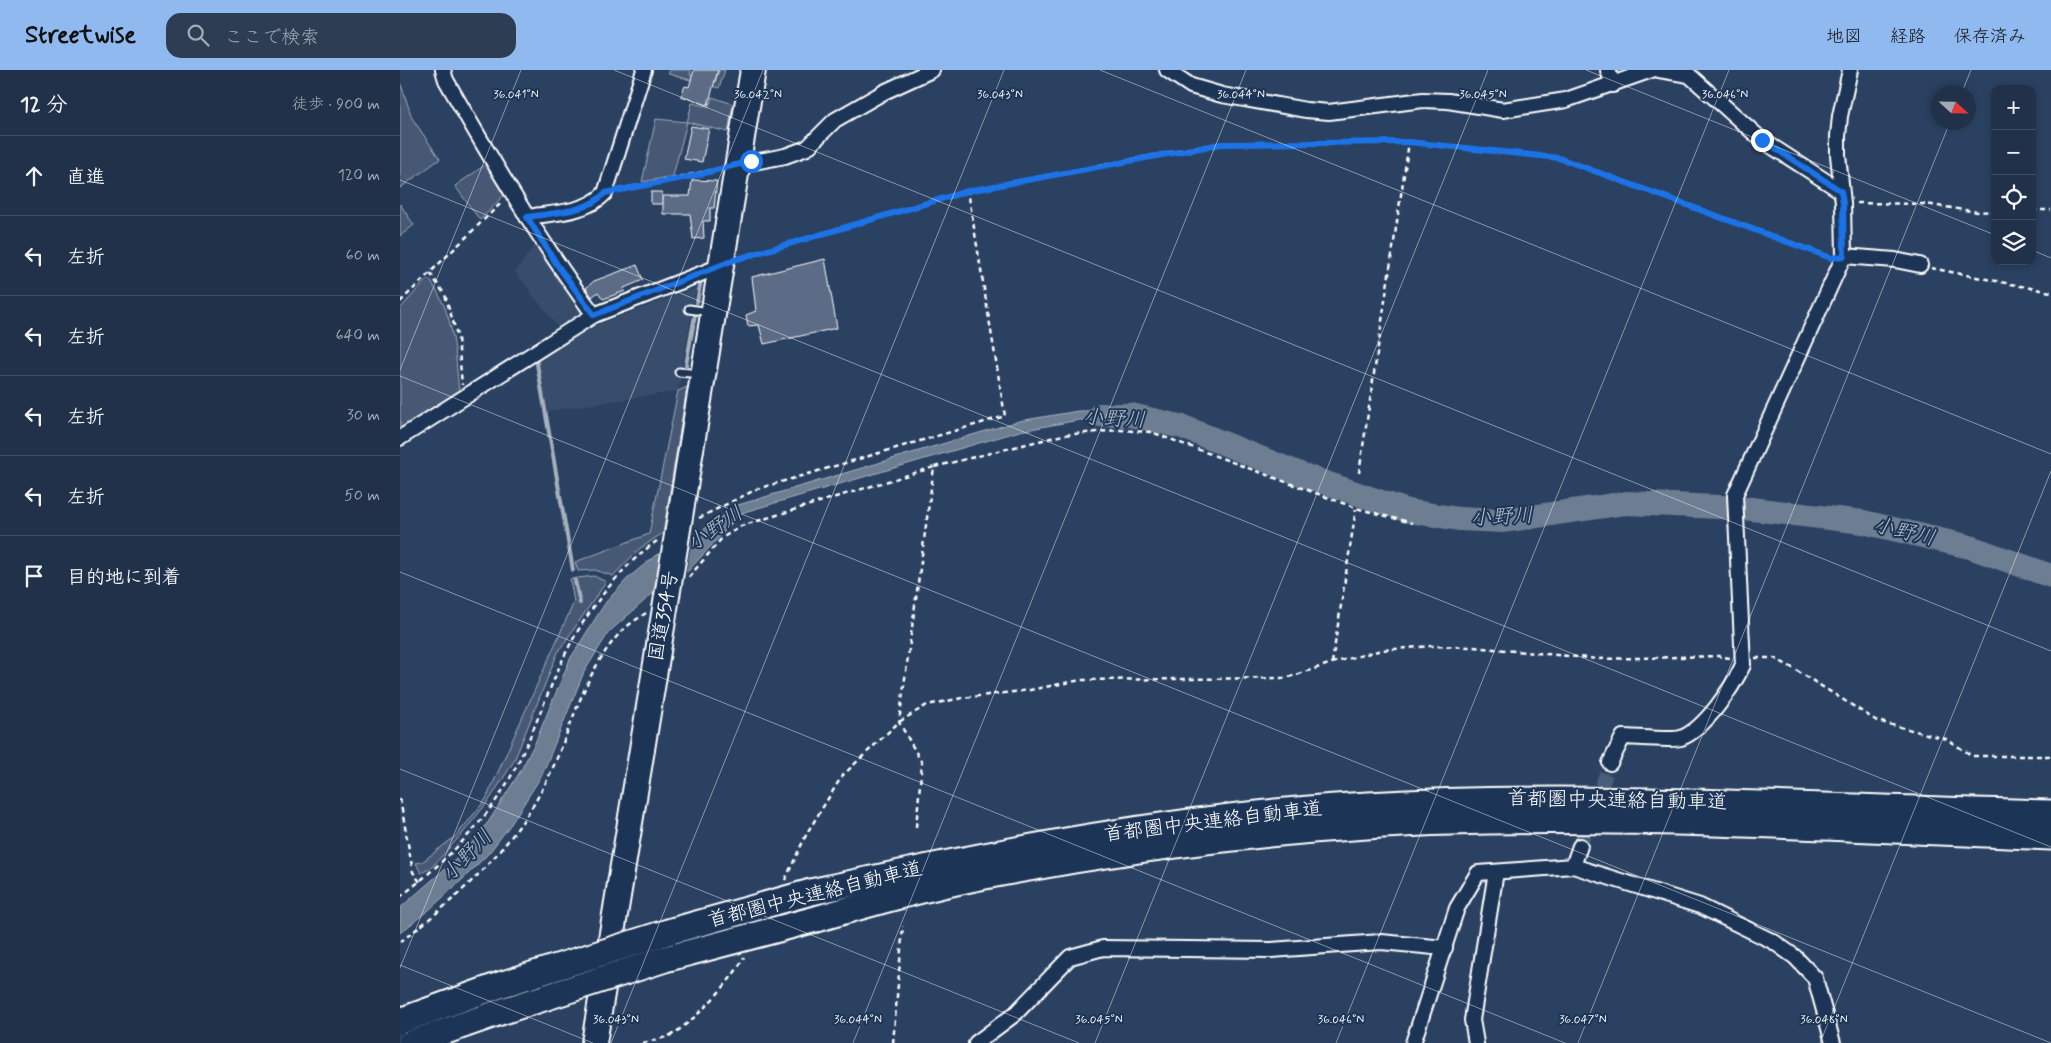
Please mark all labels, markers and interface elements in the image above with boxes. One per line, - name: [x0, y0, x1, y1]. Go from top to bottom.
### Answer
- search box: [166, 13, 516, 58]
- text: Streetwise: [25, 20, 136, 51]
- icon: search: [184, 21, 212, 49]
- text: ここで検索: [224, 25, 319, 50]
- text: 地図: [1826, 25, 1862, 49]
- text: 経路: [1890, 25, 1926, 49]
- text: 保存済み: [1954, 25, 2026, 49]
- north arrow: [1931, 85, 1976, 130]
- map controls: [1991, 85, 2036, 265]
- button: +: [1991, 85, 2036, 130]
- text: 36.041°N: [493, 87, 539, 103]
- text: 36.042°N: [734, 87, 782, 103]
- text: 36.043°N: [977, 87, 1023, 103]
- text: 36.044°N: [1217, 87, 1265, 103]
- text: 36.045°N: [1459, 87, 1507, 103]
- text: 36.046°N: [1702, 87, 1748, 103]
- text: 12 分: [20, 91, 67, 119]
- text: 徒歩 · 900 m: [292, 94, 380, 115]
- route end: [1751, 129, 1774, 152]
- button: −: [1991, 130, 2036, 175]
- route start: [740, 150, 763, 173]
- icon: ahead: [20, 162, 48, 190]
- text: 直進: [67, 165, 105, 190]
- text: 120 m: [338, 165, 380, 186]
- button: locate: [1991, 175, 2036, 220]
- button: layers: [1991, 220, 2036, 265]
- icon: left: [20, 242, 48, 270]
- text: 左折: [67, 245, 105, 270]
- text: 60 m: [346, 245, 380, 266]
- icon: left: [20, 322, 48, 350]
- text: 左折: [67, 325, 105, 350]
- text: 640 m: [335, 325, 380, 346]
- icon: left: [20, 402, 48, 430]
- water label: 小野川: [1082, 403, 1146, 435]
- text: 左折: [67, 405, 105, 430]
- text: 30 m: [347, 405, 380, 426]
- icon: left: [20, 482, 48, 510]
- text: 左折: [67, 485, 105, 510]
- text: 50 m: [344, 485, 380, 506]
- water label: 小野川: [681, 500, 749, 558]
- water label: 小野川: [1470, 501, 1534, 533]
- water label: 小野川: [1870, 511, 1938, 553]
- icon: arrive: [20, 562, 48, 590]
- text: 目的地に到着: [67, 565, 181, 590]
- street label: 国道354号: [643, 569, 685, 663]
- street label: 首都圏中央連絡自動車道: [1507, 786, 1727, 816]
- street label: 首都圏中央連絡自動車道: [1102, 795, 1324, 849]
- water label: 小野川: [435, 824, 499, 888]
- street label: 首都圏中央連絡自動車道: [705, 855, 925, 935]
- text: 36.043°N: [593, 1012, 639, 1028]
- text: 36.044°N: [834, 1012, 882, 1028]
- text: 36.045°N: [1075, 1012, 1123, 1028]
- text: 36.046°N: [1318, 1012, 1364, 1028]
- text: 36.047°N: [1559, 1012, 1607, 1028]
- text: 36.048°N: [1800, 1012, 1848, 1028]

